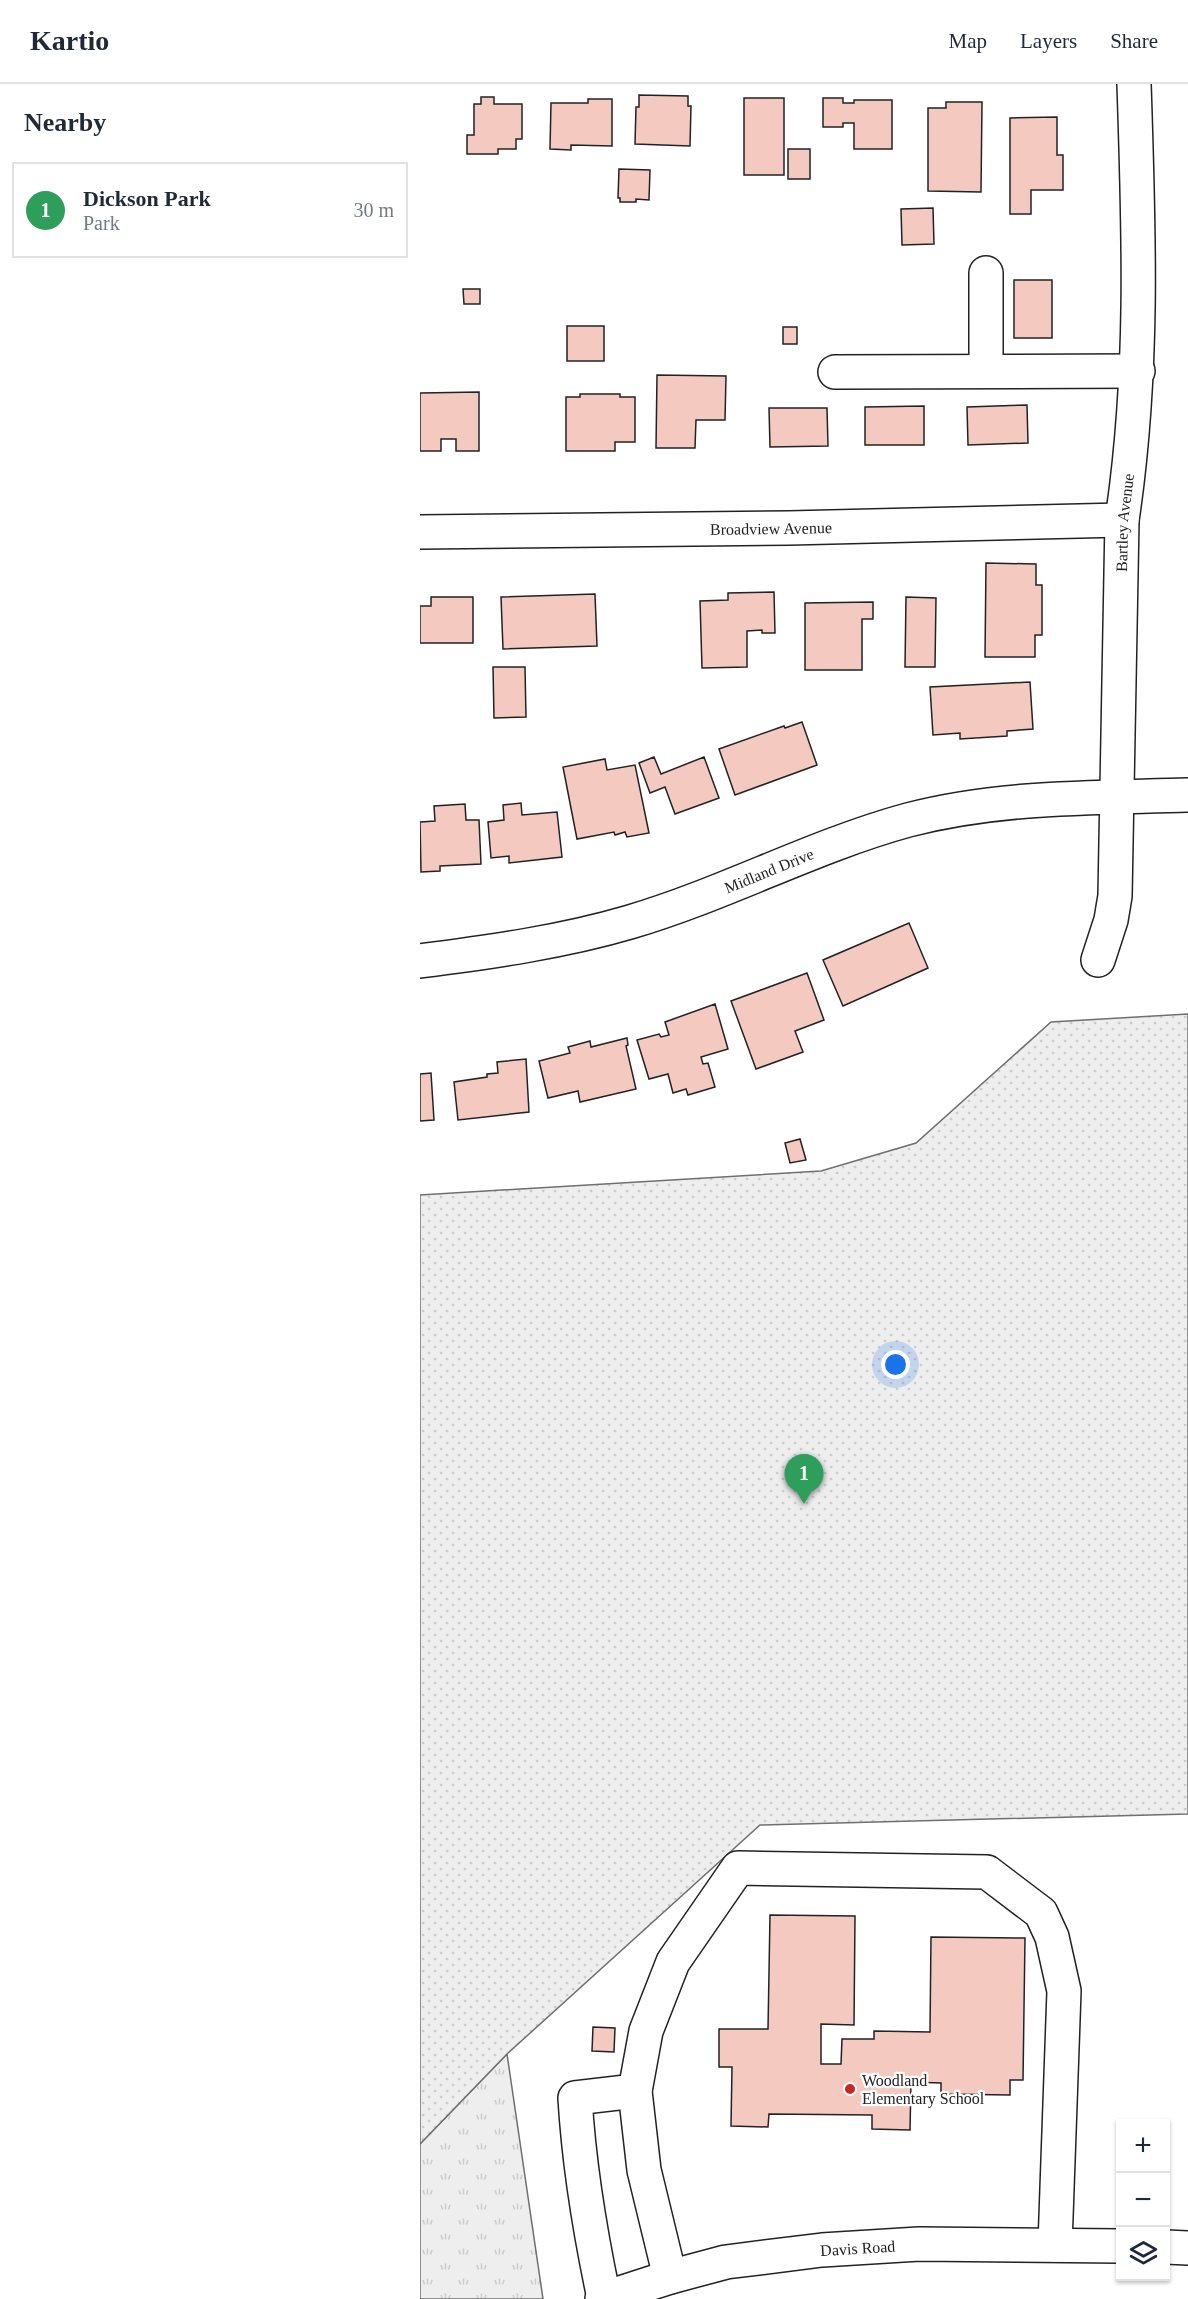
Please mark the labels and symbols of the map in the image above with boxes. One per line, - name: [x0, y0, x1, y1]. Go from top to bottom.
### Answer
- street label: Bartley Avenue: [1113, 472, 1137, 572]
- street label: Broadview Avenue: [710, 518, 832, 537]
- street label: Midland Drive: [722, 845, 816, 896]
- your location: [881, 1350, 910, 1379]
- pin: 1: [784, 1454, 824, 1504]
- place label: Woodland Elementary School: [862, 2072, 985, 2108]
- marker: Woodland Elementary School: [843, 2082, 857, 2096]
- street label: Davis Road: [820, 2237, 896, 2259]

